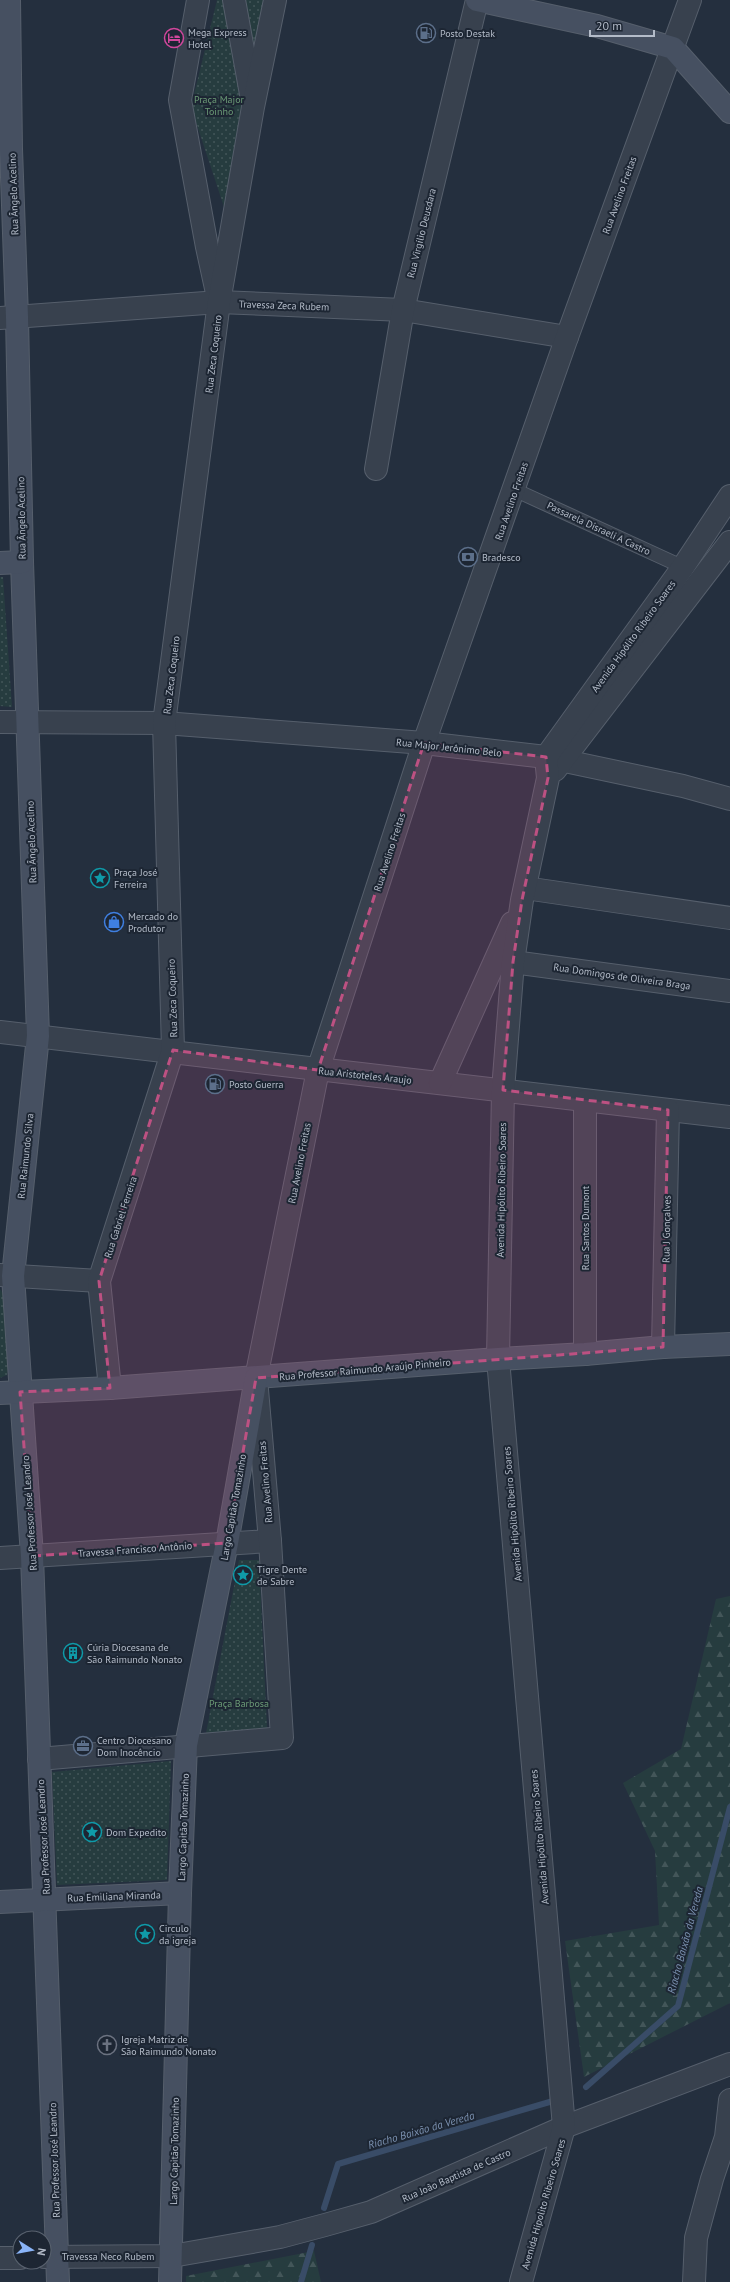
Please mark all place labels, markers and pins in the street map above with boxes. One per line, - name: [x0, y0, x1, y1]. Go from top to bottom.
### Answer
- fuel station icon: Posto Destak: [415, 22, 437, 44]
- place label: Mega Express Hotel: [188, 26, 247, 51]
- hotel icon: Mega Express Hotel: [163, 27, 185, 49]
- place label: Posto Destak: [440, 27, 495, 40]
- bank icon: Bradesco: [457, 546, 479, 568]
- place label: Bradesco: [482, 551, 521, 564]
- place label: Praça José Ferreira: [114, 866, 157, 891]
- place icon: Praça José Ferreira: [89, 867, 111, 889]
- place label: Mercado do Produtor: [128, 910, 178, 935]
- shop icon: Mercado do Produtor: [103, 911, 125, 933]
- fuel station icon: Posto Guerra: [204, 1073, 226, 1095]
- place label: Posto Guerra: [229, 1078, 283, 1091]
- place label: Tigre Dente de Sabre: [257, 1563, 307, 1588]
- place icon: Tigre Dente de Sabre: [232, 1564, 254, 1586]
- place label: Cúria Diocesana de São Raimundo Nonato: [87, 1641, 182, 1666]
- building icon: Cúria Diocesana de São Raimundo Nonato: [62, 1642, 84, 1664]
- place label: Centro Diocesano Dom Inocêncio: [97, 1734, 172, 1759]
- office icon: Centro Diocesano Dom Inocêncio: [72, 1735, 94, 1757]
- place icon: Dom Expedito: [81, 1821, 103, 1843]
- place label: Dom Expedito: [106, 1826, 166, 1839]
- place label: Circulo da igreja: [159, 1922, 196, 1947]
- place icon: Circulo da igreja: [134, 1923, 156, 1945]
- place label: Igreja Matriz de São Raimundo Nonato: [121, 2033, 216, 2058]
- church icon: Igreja Matriz de São Raimundo Nonato: [96, 2034, 118, 2056]

